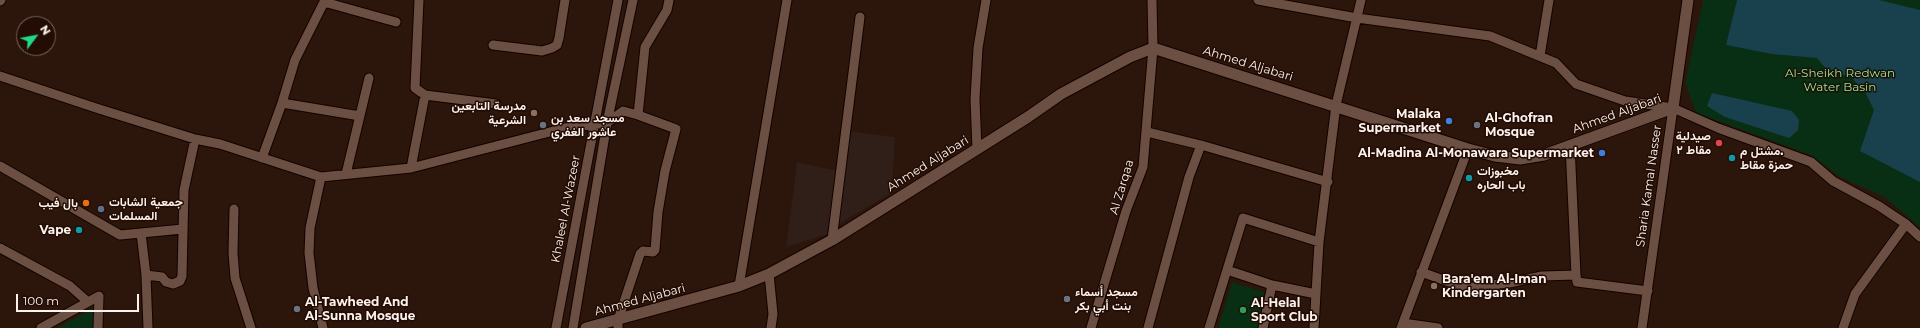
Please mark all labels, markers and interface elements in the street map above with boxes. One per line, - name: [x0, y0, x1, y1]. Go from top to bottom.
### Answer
- north arrow: [16, 16, 56, 56]
- text: N: [37, 23, 54, 38]
- street label: Ahmed Aljabari: [1201, 43, 1295, 85]
- park label: Al-Sheikh Redwan Water Basin: [1785, 66, 1895, 94]
- street label: Ahmed Aljabari: [1571, 91, 1663, 137]
- place label: مدرسة التابعين الشرعية: [452, 99, 526, 127]
- place label: Malaka Supermarket: [1359, 107, 1441, 135]
- marker: مدرسة التابعين الشرعية: [529, 108, 539, 118]
- place label: مسجد سعد بن عاشور الغفري: [551, 111, 625, 139]
- place label: Al-Ghofran Mosque: [1485, 111, 1553, 139]
- marker: Malaka Supermarket: [1444, 116, 1454, 126]
- marker: مسجد سعد بن عاشور الغفري: [538, 120, 548, 130]
- marker: Al-Ghofran Mosque: [1472, 120, 1482, 130]
- street label: Sharia Kamal Nasser: [1633, 124, 1665, 248]
- place label: صيدلية مقاط ٢: [1676, 129, 1711, 157]
- street label: Ahmed Aljabari: [885, 133, 971, 195]
- marker: صيدلية مقاط ٢: [1714, 138, 1724, 148]
- place label: مشتل م. حمزة مقاط: [1740, 144, 1793, 172]
- place label: Al-Madina Al-Monawara Supermarket: [1358, 146, 1594, 160]
- marker: Al-Madina Al-Monawara Supermarket: [1597, 148, 1607, 158]
- marker: مشتل م. حمزة مقاط: [1727, 153, 1737, 163]
- street label: Khaleel Al-Wazeer: [549, 154, 583, 264]
- street label: Al Zarqaa: [1107, 158, 1137, 216]
- place label: مخبوزات باب الحاره: [1477, 164, 1526, 192]
- marker: مخبوزات باب الحاره: [1464, 173, 1474, 183]
- place label: جمعية الشابات المسلمات: [109, 195, 183, 223]
- place label: بال فيب: [38, 196, 78, 210]
- marker: بال فيب: [81, 198, 91, 208]
- marker: جمعية الشابات المسلمات: [96, 204, 106, 214]
- place label: Vape: [39, 223, 71, 237]
- marker: Vape: [74, 225, 84, 235]
- place label: Bara'em Al-Iman Kindergarten: [1442, 272, 1546, 300]
- street label: Ahmed Aljabari: [593, 281, 687, 319]
- marker: Bara'em Al-Iman Kindergarten: [1429, 281, 1439, 291]
- place label: مسجد أسماء بنت أبي بكر: [1075, 285, 1138, 313]
- scale bar: [18, 286, 141, 312]
- text: 100 m: [23, 293, 59, 308]
- marker: مسجد أسماء بنت أبي بكر: [1062, 294, 1072, 304]
- place label: Al-Tawheed And Al-Sunna Mosque: [305, 295, 415, 323]
- place label: Al-Helal Sport Club: [1251, 296, 1318, 324]
- marker: Al-Tawheed And Al-Sunna Mosque: [292, 304, 302, 314]
- marker: Al-Helal Sport Club: [1238, 305, 1248, 315]

